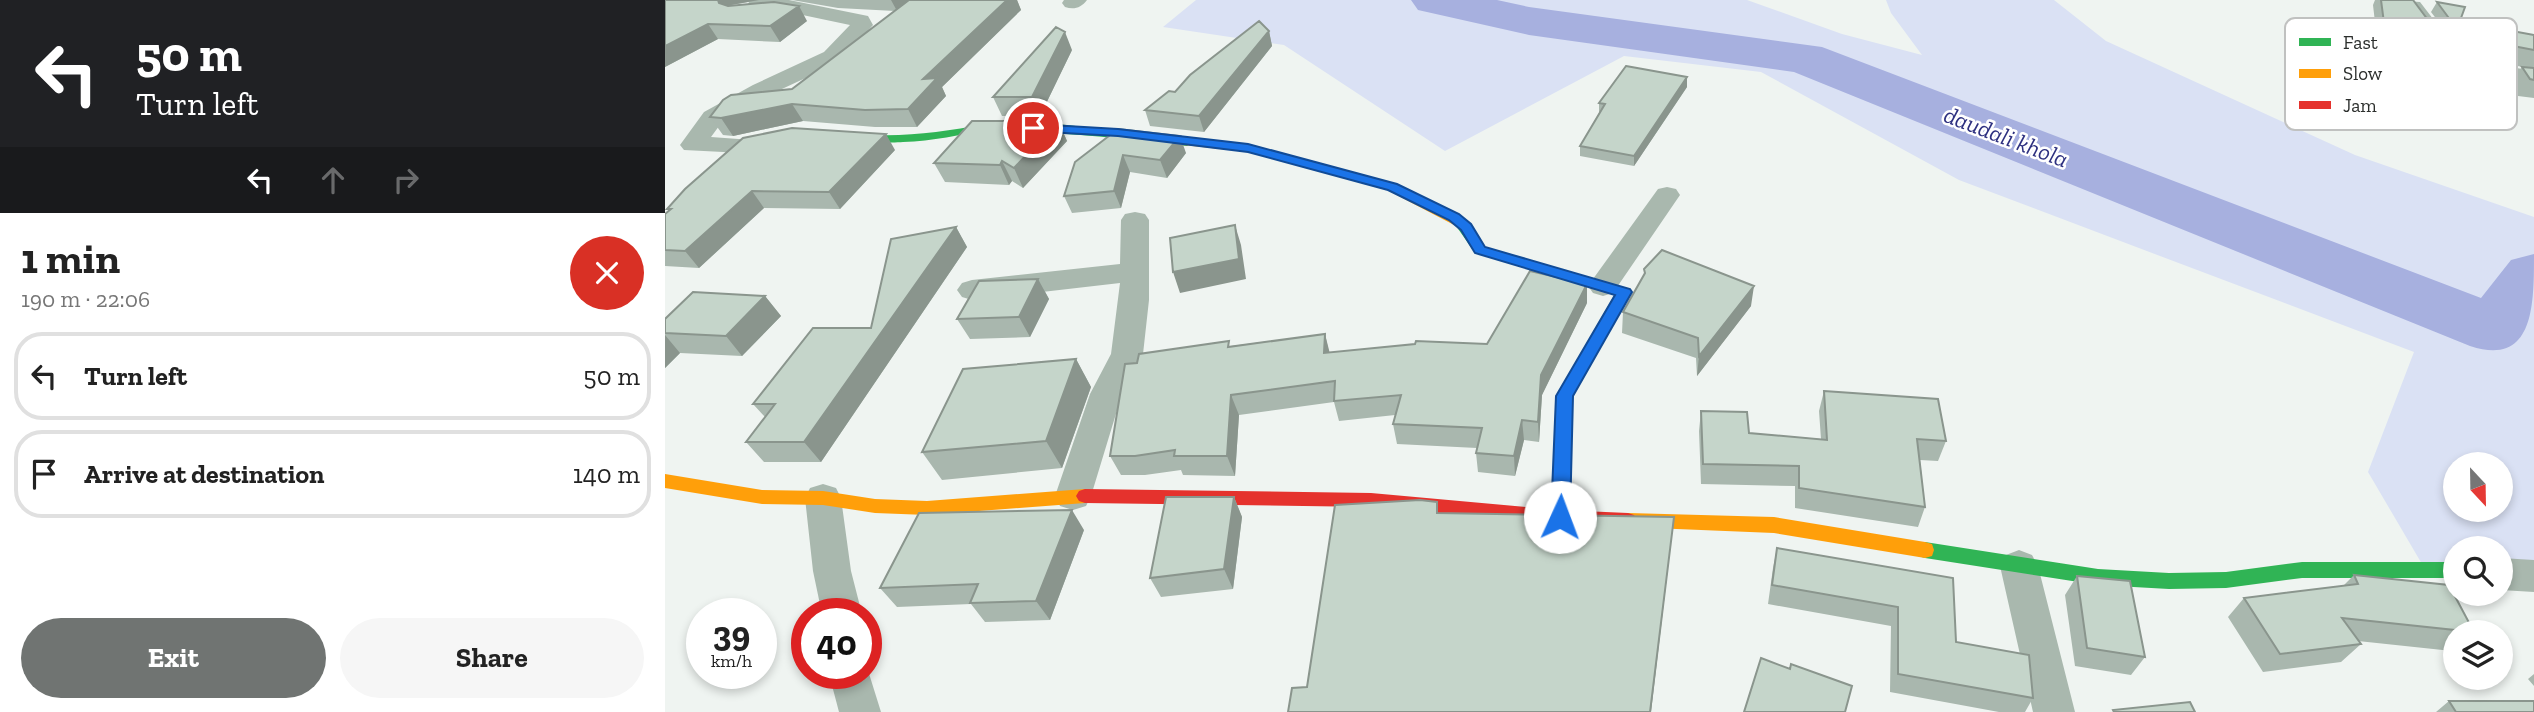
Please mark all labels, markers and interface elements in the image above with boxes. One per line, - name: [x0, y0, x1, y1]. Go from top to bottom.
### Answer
- legend: [2285, 18, 2517, 130]
- text: 50 m: [136, 25, 242, 84]
- icon: left: [21, 28, 112, 119]
- text: Fast: [2343, 31, 2378, 54]
- text: Slow: [2343, 62, 2383, 85]
- text: Turn left: [136, 85, 258, 123]
- text: Jam: [2343, 94, 2377, 117]
- pin: [1003, 98, 1063, 158]
- water label: daudali khola: [1940, 100, 2072, 173]
- icon: arrive: [1014, 109, 1052, 147]
- icon: left: [241, 161, 279, 199]
- icon: ahead: [314, 161, 352, 199]
- icon: right: [387, 161, 425, 199]
- text: 1 min: [21, 233, 120, 284]
- button: close: [570, 236, 644, 310]
- text: 190 m · 22:06: [21, 285, 150, 313]
- icon: left: [25, 357, 63, 395]
- text: Turn left: [84, 360, 187, 392]
- text: 50 m: [583, 360, 640, 392]
- north arrow: [2443, 452, 2513, 522]
- map controls: [2443, 452, 2513, 690]
- icon: arrive: [25, 455, 63, 493]
- text: Arrive at destination: [84, 458, 324, 490]
- text: 140 m: [573, 458, 640, 490]
- position arrow: [1523, 480, 1597, 554]
- button: search: [2443, 536, 2513, 606]
- speed limit sign: 40: [791, 598, 882, 689]
- text: 39: [713, 613, 750, 655]
- button: Exit: [21, 618, 326, 698]
- button: Share: [340, 618, 644, 698]
- button: layers: [2443, 620, 2513, 690]
- text: km/h: [711, 650, 752, 672]

